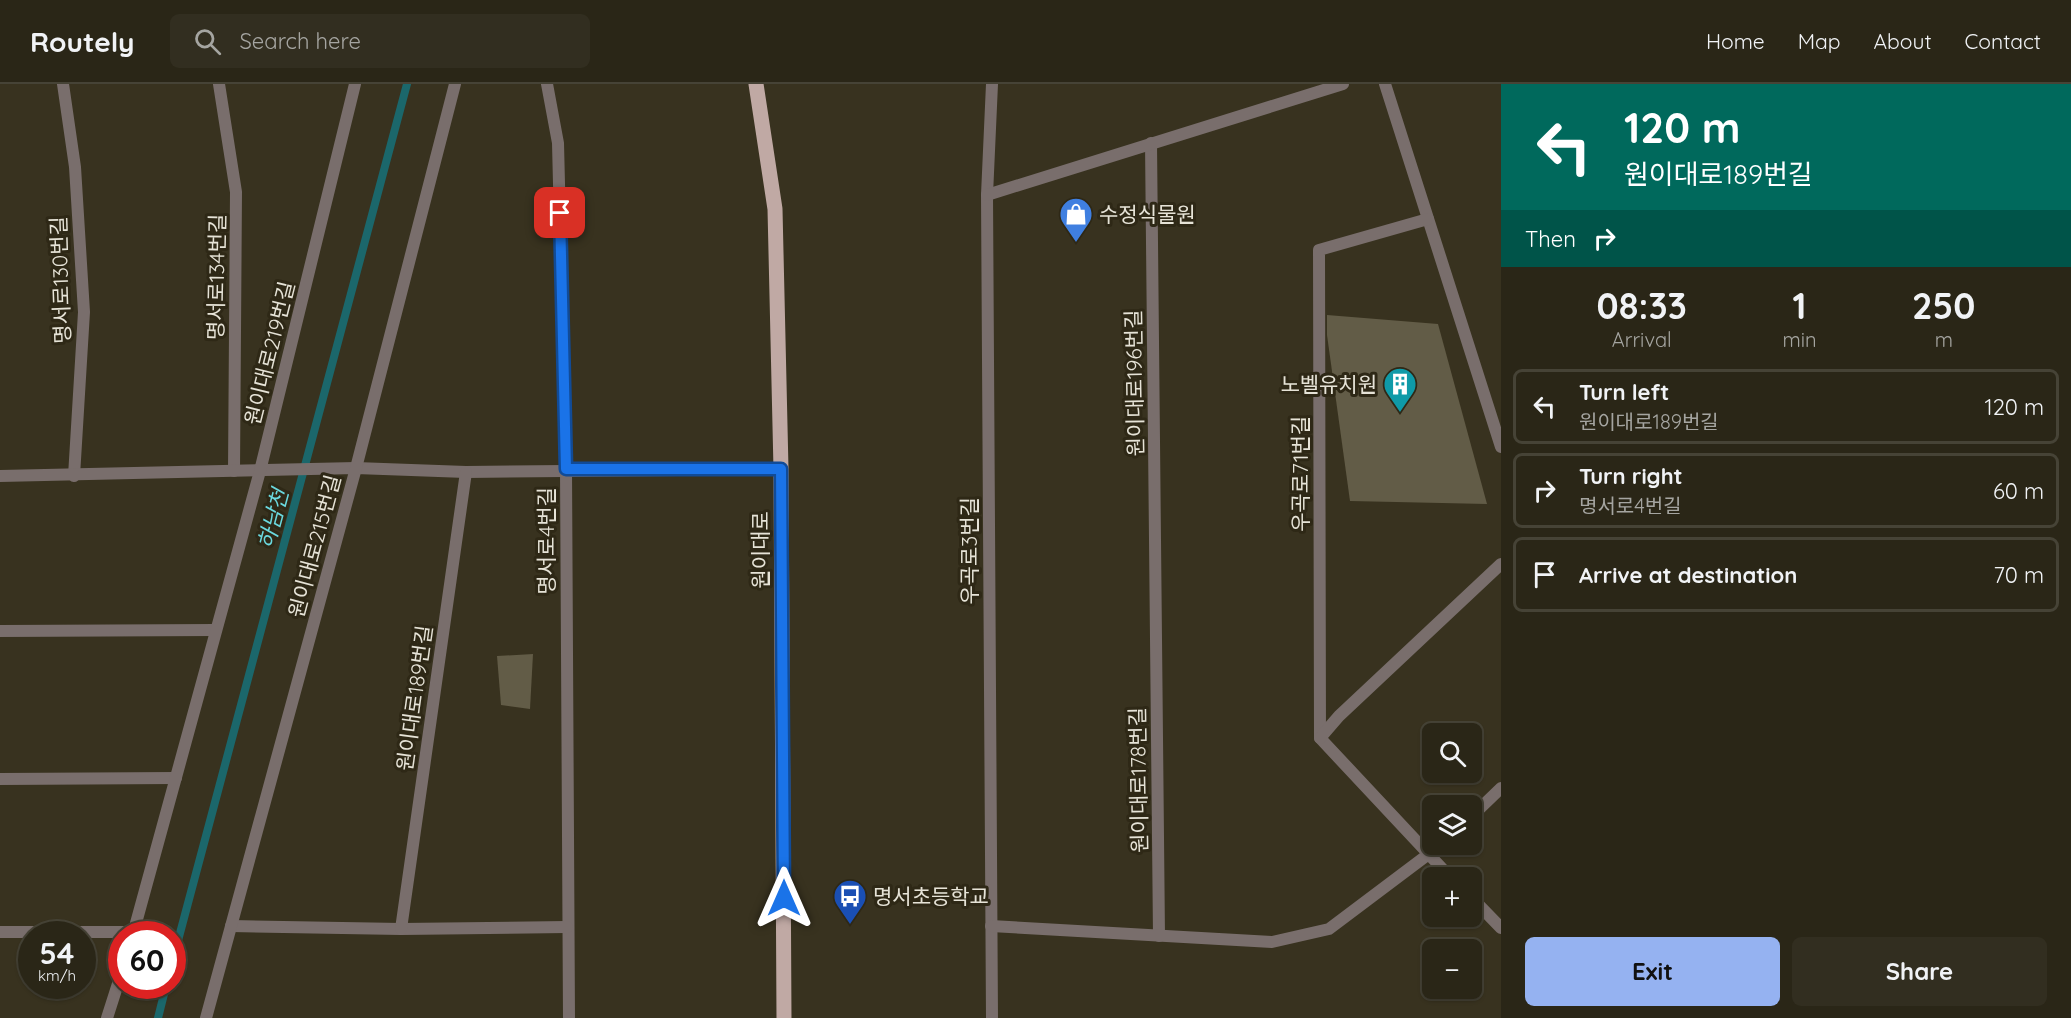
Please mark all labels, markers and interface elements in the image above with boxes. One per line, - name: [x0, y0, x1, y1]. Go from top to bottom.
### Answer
- search box: [170, 14, 590, 68]
- text: Routely: [30, 24, 134, 59]
- icon: search: [191, 25, 224, 58]
- text: Search here: [239, 27, 361, 55]
- text: Home: [1706, 28, 1765, 54]
- text: Map: [1798, 28, 1841, 54]
- text: About: [1874, 28, 1932, 54]
- text: Contact: [1965, 28, 2041, 54]
- text: 120 m: [1624, 101, 1741, 154]
- icon: left: [1525, 108, 1603, 186]
- text: 원이대로189번길: [1624, 157, 1813, 191]
- pin: [534, 187, 585, 238]
- icon: arrive: [543, 196, 576, 229]
- shop icon: 수정식물원: [1058, 196, 1094, 243]
- place label: 수정식물원: [1099, 201, 1196, 227]
- street label: 명서로134번길: [202, 214, 230, 340]
- street label: 명서로130번길: [45, 216, 75, 344]
- icon: right: [1588, 222, 1621, 255]
- text: Then: [1525, 225, 1576, 253]
- street label: 원이대로219번길: [239, 279, 299, 427]
- text: 08:33: [1597, 283, 1687, 328]
- text: 1: [1792, 283, 1807, 328]
- text: 250: [1912, 283, 1975, 328]
- street label: 원이대로196번길: [1120, 309, 1148, 457]
- text: Arrival: [1612, 327, 1672, 352]
- text: min: [1782, 327, 1817, 352]
- text: m: [1935, 327, 1953, 352]
- building icon: 노벨유치원: [1382, 366, 1418, 413]
- place label: 노벨유치원: [1280, 371, 1377, 397]
- text: Turn left: [1579, 378, 1669, 406]
- icon: left: [1528, 390, 1561, 423]
- text: 120 m: [1985, 393, 2044, 421]
- text: 원이대로189번길: [1579, 409, 1719, 434]
- street label: 우곡로71번길: [1287, 416, 1313, 532]
- text: Turn right: [1579, 462, 1683, 490]
- street label: 원이대로215번길: [282, 472, 346, 620]
- icon: right: [1528, 474, 1561, 507]
- text: 60 m: [1993, 477, 2044, 505]
- water label: 하남천: [252, 483, 295, 552]
- street label: 명서로4번길: [533, 487, 559, 595]
- text: 명서로4번길: [1579, 493, 1682, 518]
- street label: 우곡로3번길: [956, 497, 982, 605]
- street label: 원이대로: [747, 511, 773, 589]
- icon: arrive: [1528, 558, 1561, 591]
- text: Arrive at destination: [1579, 561, 1797, 589]
- text: 70 m: [1994, 561, 2044, 589]
- street label: 원이대로189번길: [391, 624, 437, 772]
- street label: 원이대로178번길: [1124, 707, 1152, 853]
- map controls: [1422, 723, 1482, 999]
- button: search: [1422, 723, 1482, 783]
- button: layers: [1422, 795, 1482, 855]
- position arrow: [752, 866, 816, 930]
- button: +: [1422, 867, 1482, 927]
- bus stop icon: 명서초등학교: [832, 878, 868, 925]
- place label: 명서초등학교: [873, 883, 989, 909]
- speed limit sign: 60: [108, 921, 186, 999]
- text: 54: [40, 934, 74, 972]
- button: Exit: [1525, 937, 1780, 1006]
- button: Share: [1792, 937, 2047, 1006]
- button: −: [1422, 939, 1482, 999]
- text: km/h: [38, 966, 76, 985]

